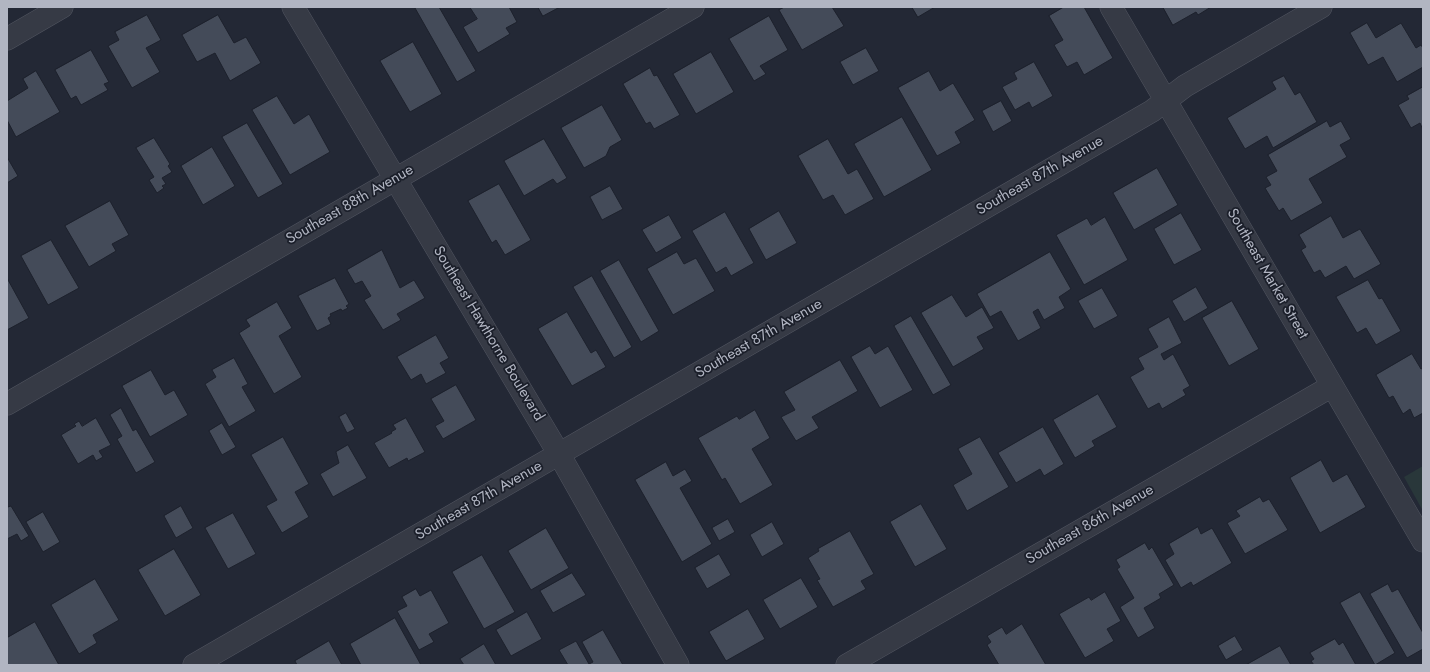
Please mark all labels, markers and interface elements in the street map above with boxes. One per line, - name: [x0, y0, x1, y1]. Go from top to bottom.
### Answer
- street label: Southeast 87th Avenue: [973, 132, 1107, 220]
- street label: Southeast 88th Avenue: [283, 161, 417, 249]
- street label: Southeast Market Street: [1222, 206, 1312, 342]
- street label: Southeast Hawthorne Boulevard: [429, 243, 547, 425]
- street label: Southeast 87th Avenue: [692, 295, 826, 383]
- street label: Southeast 87th Avenue: [412, 457, 546, 545]
- street label: Southeast 86th Avenue: [1023, 481, 1157, 569]

